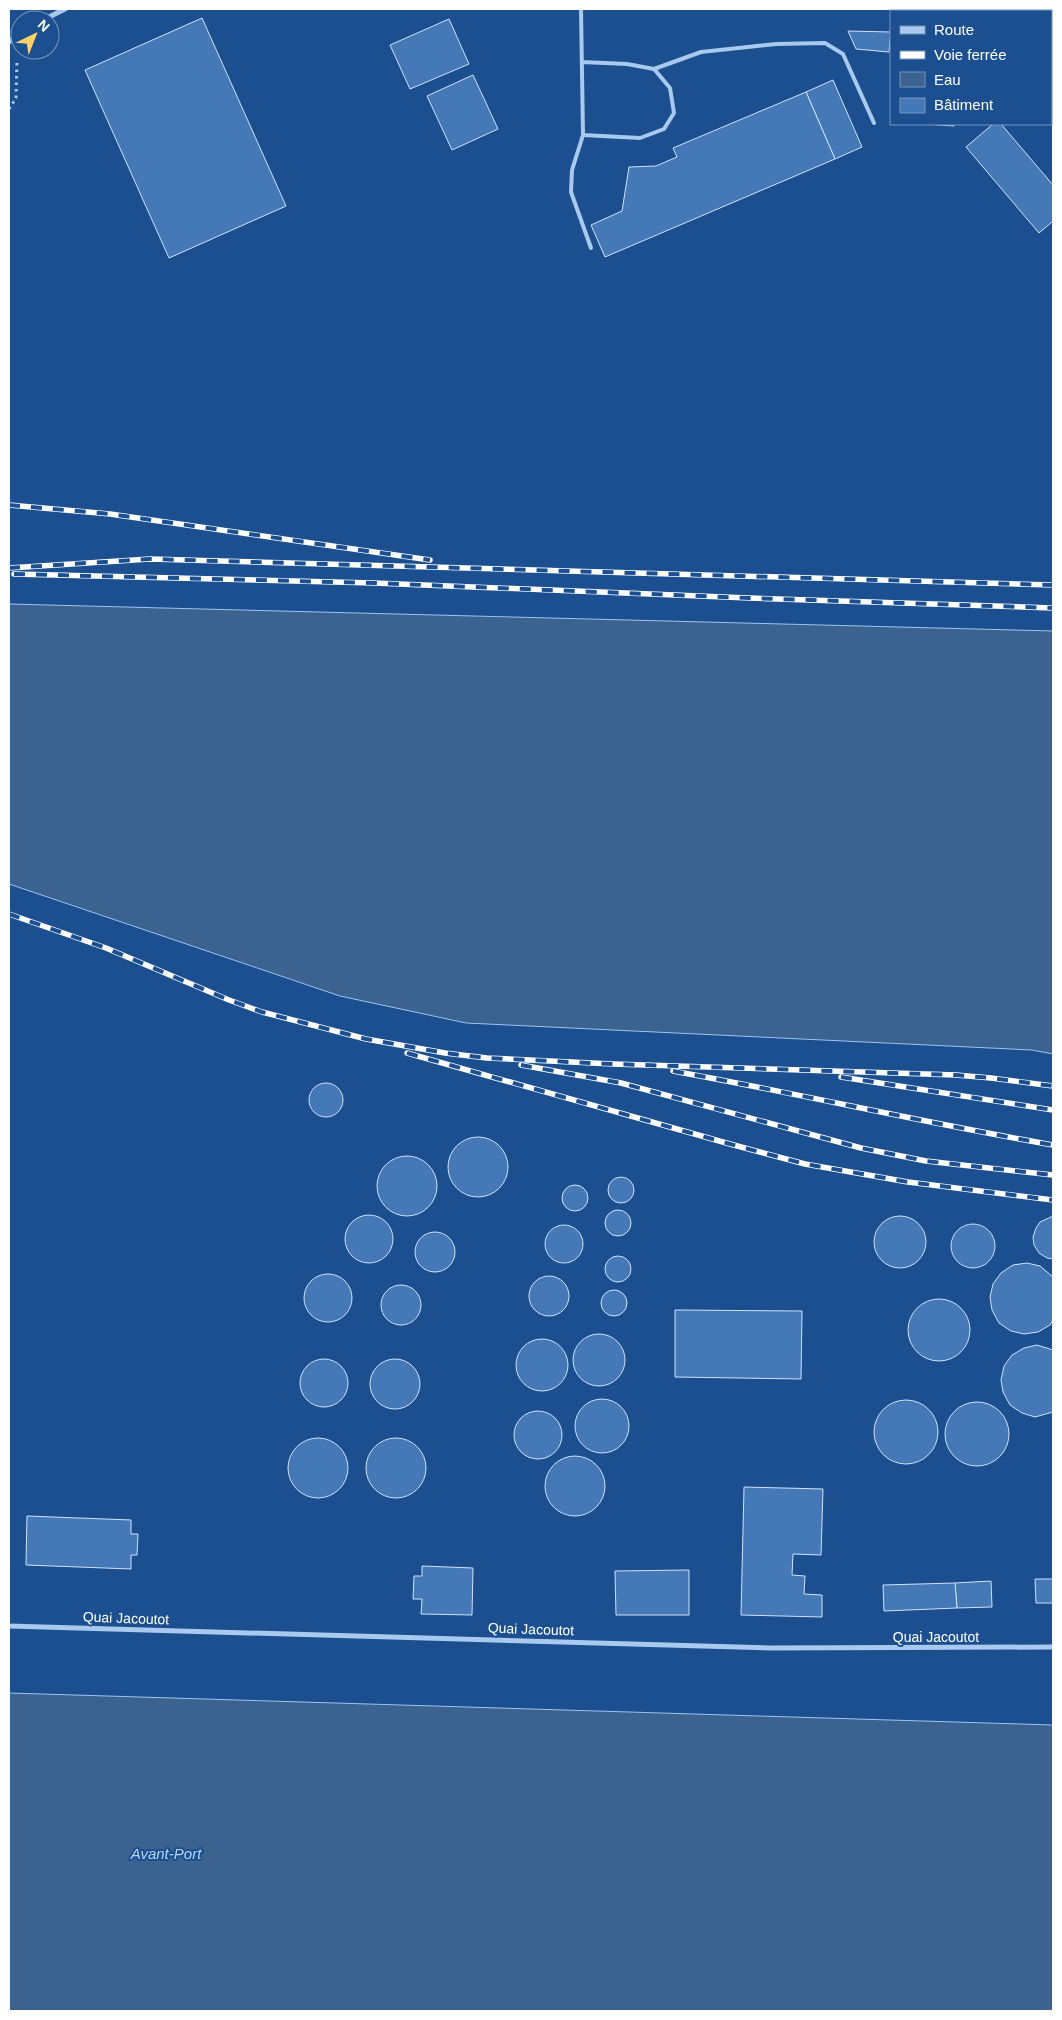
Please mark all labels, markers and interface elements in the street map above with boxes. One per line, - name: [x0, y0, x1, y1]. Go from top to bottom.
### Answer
- north arrow: [10, 10, 60, 60]
- legend: [890, 10, 1052, 125]
- text: N: [35, 16, 53, 35]
- text: Route: [934, 21, 974, 38]
- text: Voie ferrée: [934, 46, 1007, 63]
- text: Eau: [934, 71, 961, 88]
- text: Bâtiment: [934, 96, 994, 113]
- street label: Quai Jacoutot: [83, 1608, 170, 1628]
- street label: Quai Jacoutot: [488, 1619, 575, 1639]
- street label: Quai Jacoutot: [893, 1629, 979, 1645]
- water label: Avant-Port: [130, 1845, 202, 1862]

